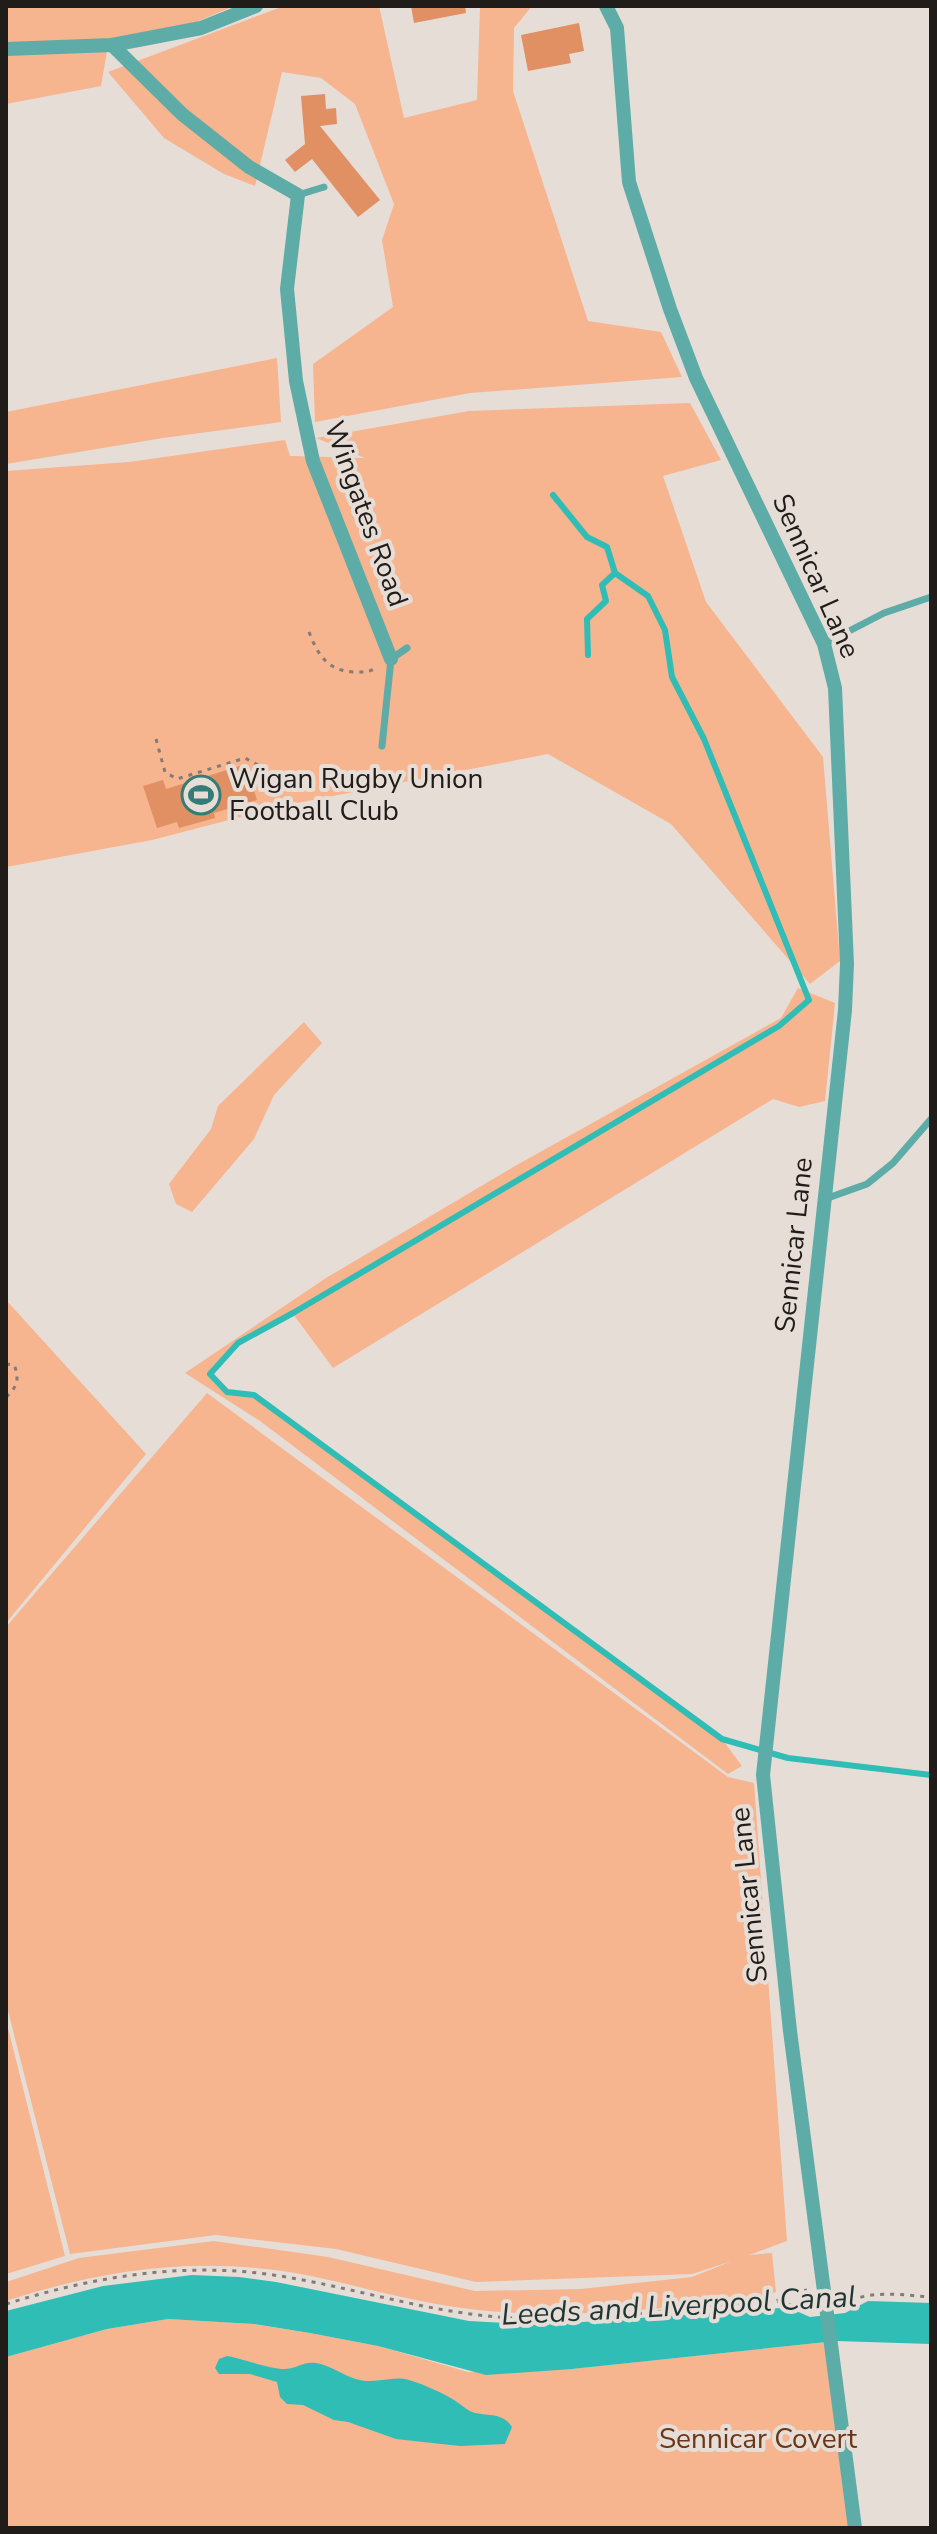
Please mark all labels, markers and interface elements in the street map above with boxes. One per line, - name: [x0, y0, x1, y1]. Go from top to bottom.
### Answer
- street label: Wingates Road: [315, 416, 417, 612]
- street label: Sennicar Lane: [763, 488, 869, 664]
- place label: Wigan Rugby Union Football Club: [229, 760, 483, 830]
- sports icon: Wigan Rugby Union Football Club: [180, 774, 222, 816]
- street label: Sennicar Lane: [766, 1155, 822, 1335]
- street label: Sennicar Lane: [721, 1805, 777, 1985]
- water label: Leeds and Liverpool Canal: [500, 2276, 858, 2336]
- park label: Sennicar Covert: [659, 2420, 857, 2458]

